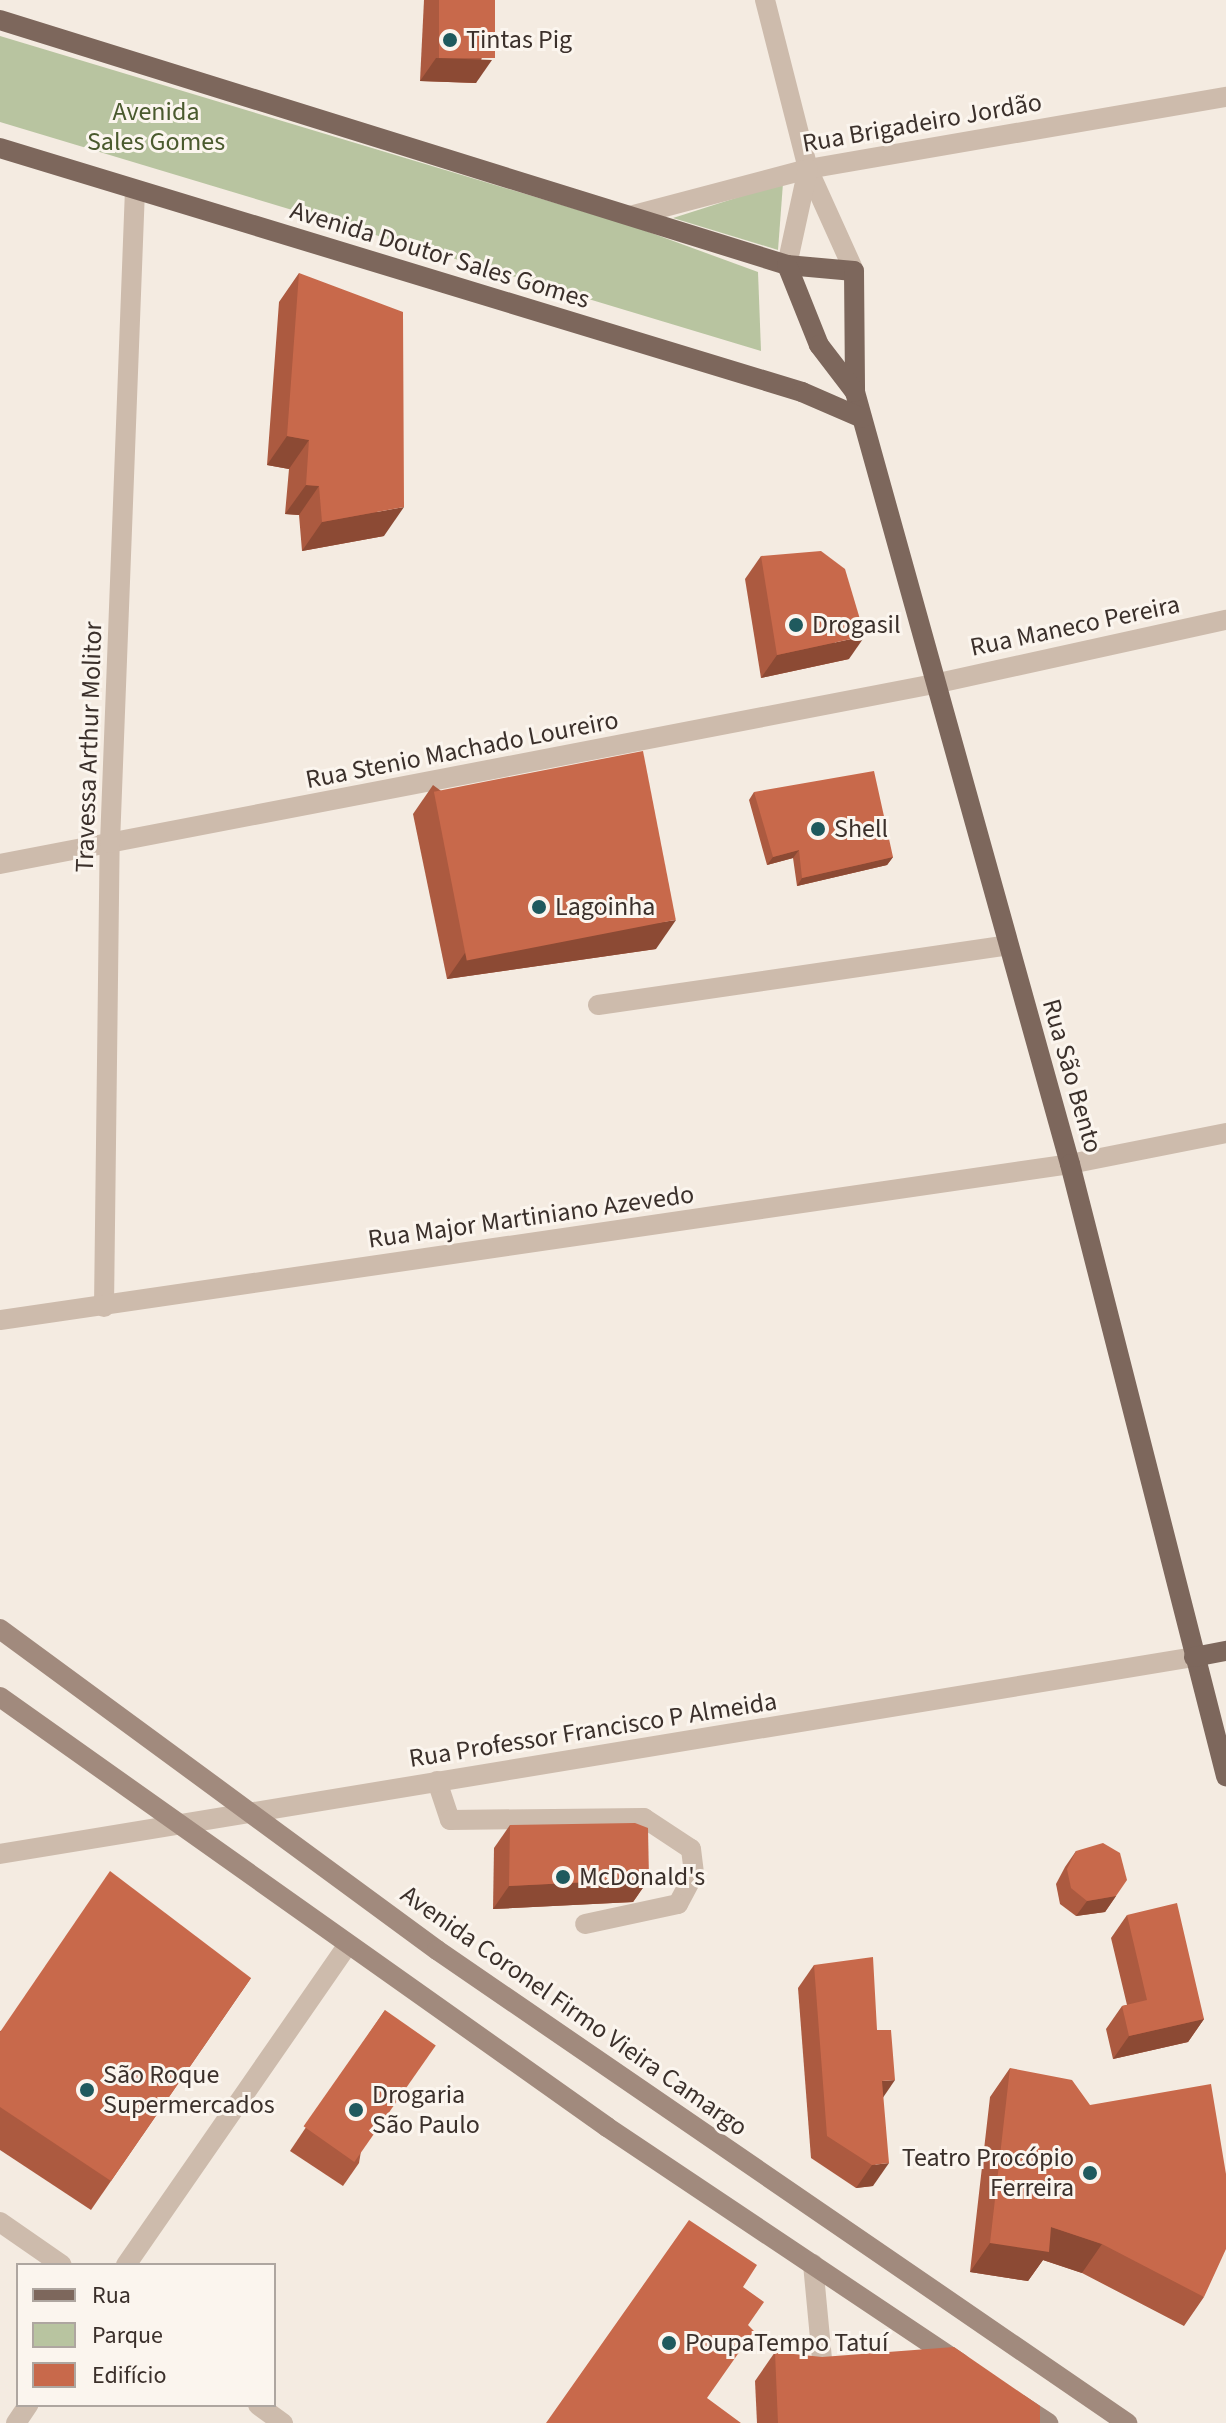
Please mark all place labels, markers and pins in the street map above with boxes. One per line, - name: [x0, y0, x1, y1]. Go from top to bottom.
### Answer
- place label: Tintas Pig: [466, 24, 572, 56]
- marker: Tintas Pig: [441, 31, 459, 49]
- place label: Drogasil: [812, 609, 901, 641]
- marker: Drogasil: [787, 616, 805, 634]
- place label: Shell: [834, 813, 888, 845]
- marker: Shell: [809, 820, 827, 838]
- place label: Lagoinha: [555, 891, 655, 923]
- marker: Lagoinha: [530, 898, 548, 916]
- place label: McDonald's: [579, 1861, 705, 1893]
- marker: McDonald's: [554, 1868, 572, 1886]
- place label: São Roque Supermercados: [103, 2059, 275, 2120]
- place label: Drogaria São Paulo: [372, 2079, 480, 2140]
- marker: São Roque Supermercados: [78, 2081, 96, 2099]
- marker: Drogaria São Paulo: [347, 2101, 365, 2119]
- place label: Teatro Procópio Ferreira: [902, 2142, 1074, 2204]
- marker: Teatro Procópio Ferreira: [1081, 2164, 1099, 2182]
- place label: PoupaTempo Tatuí: [685, 2327, 888, 2359]
- marker: PoupaTempo Tatuí: [660, 2334, 678, 2352]

